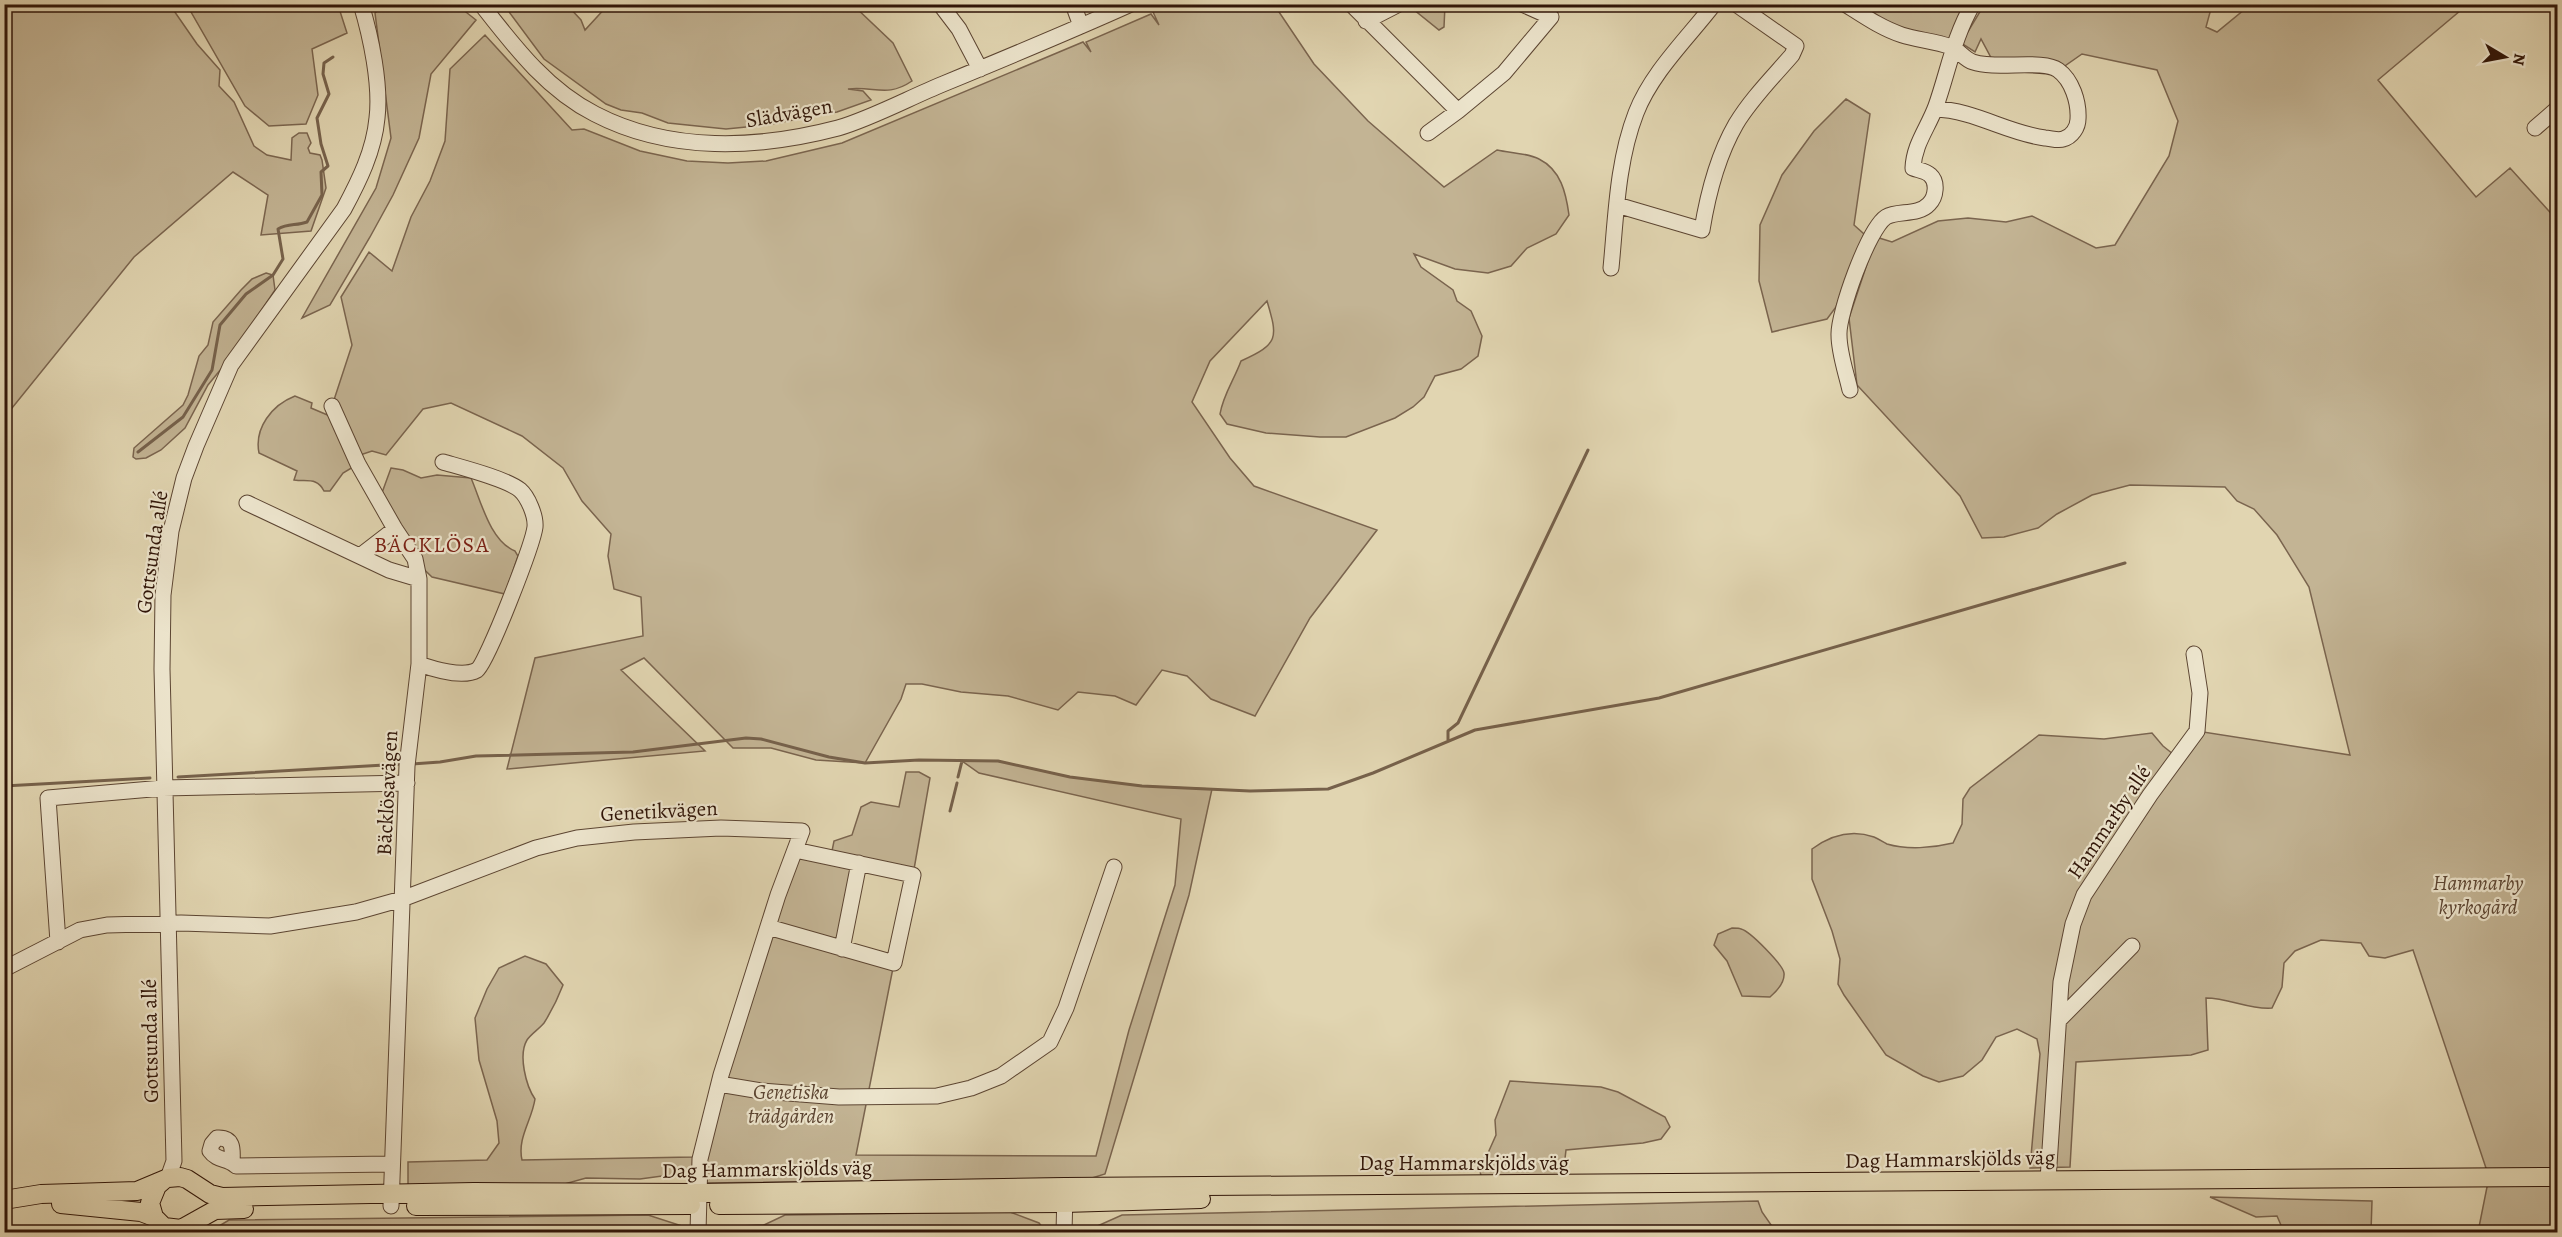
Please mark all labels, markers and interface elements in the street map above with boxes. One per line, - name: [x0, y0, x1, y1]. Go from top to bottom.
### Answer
- north arrow: [2475, 27, 2535, 87]
- text: N: [2507, 52, 2531, 67]
- street label: Slädvägen: [744, 92, 834, 134]
- street label: Gottsunda allé: [130, 489, 174, 615]
- district label: BÄCKLÖSA: [374, 530, 490, 560]
- street label: Bäcklösavägen: [370, 730, 404, 856]
- street label: Hammarby allé: [2061, 760, 2157, 884]
- street label: Genetikvägen: [600, 794, 718, 828]
- park label: Hammarby kyrkogård: [2433, 869, 2523, 921]
- street label: Gottsunda allé: [135, 979, 165, 1103]
- park label: Genetiska trädgården: [748, 1078, 834, 1130]
- street label: Dag Hammarskjölds väg: [1845, 1143, 2056, 1175]
- street label: Dag Hammarskjölds väg: [1359, 1149, 1570, 1177]
- street label: Dag Hammarskjölds väg: [662, 1153, 873, 1185]

